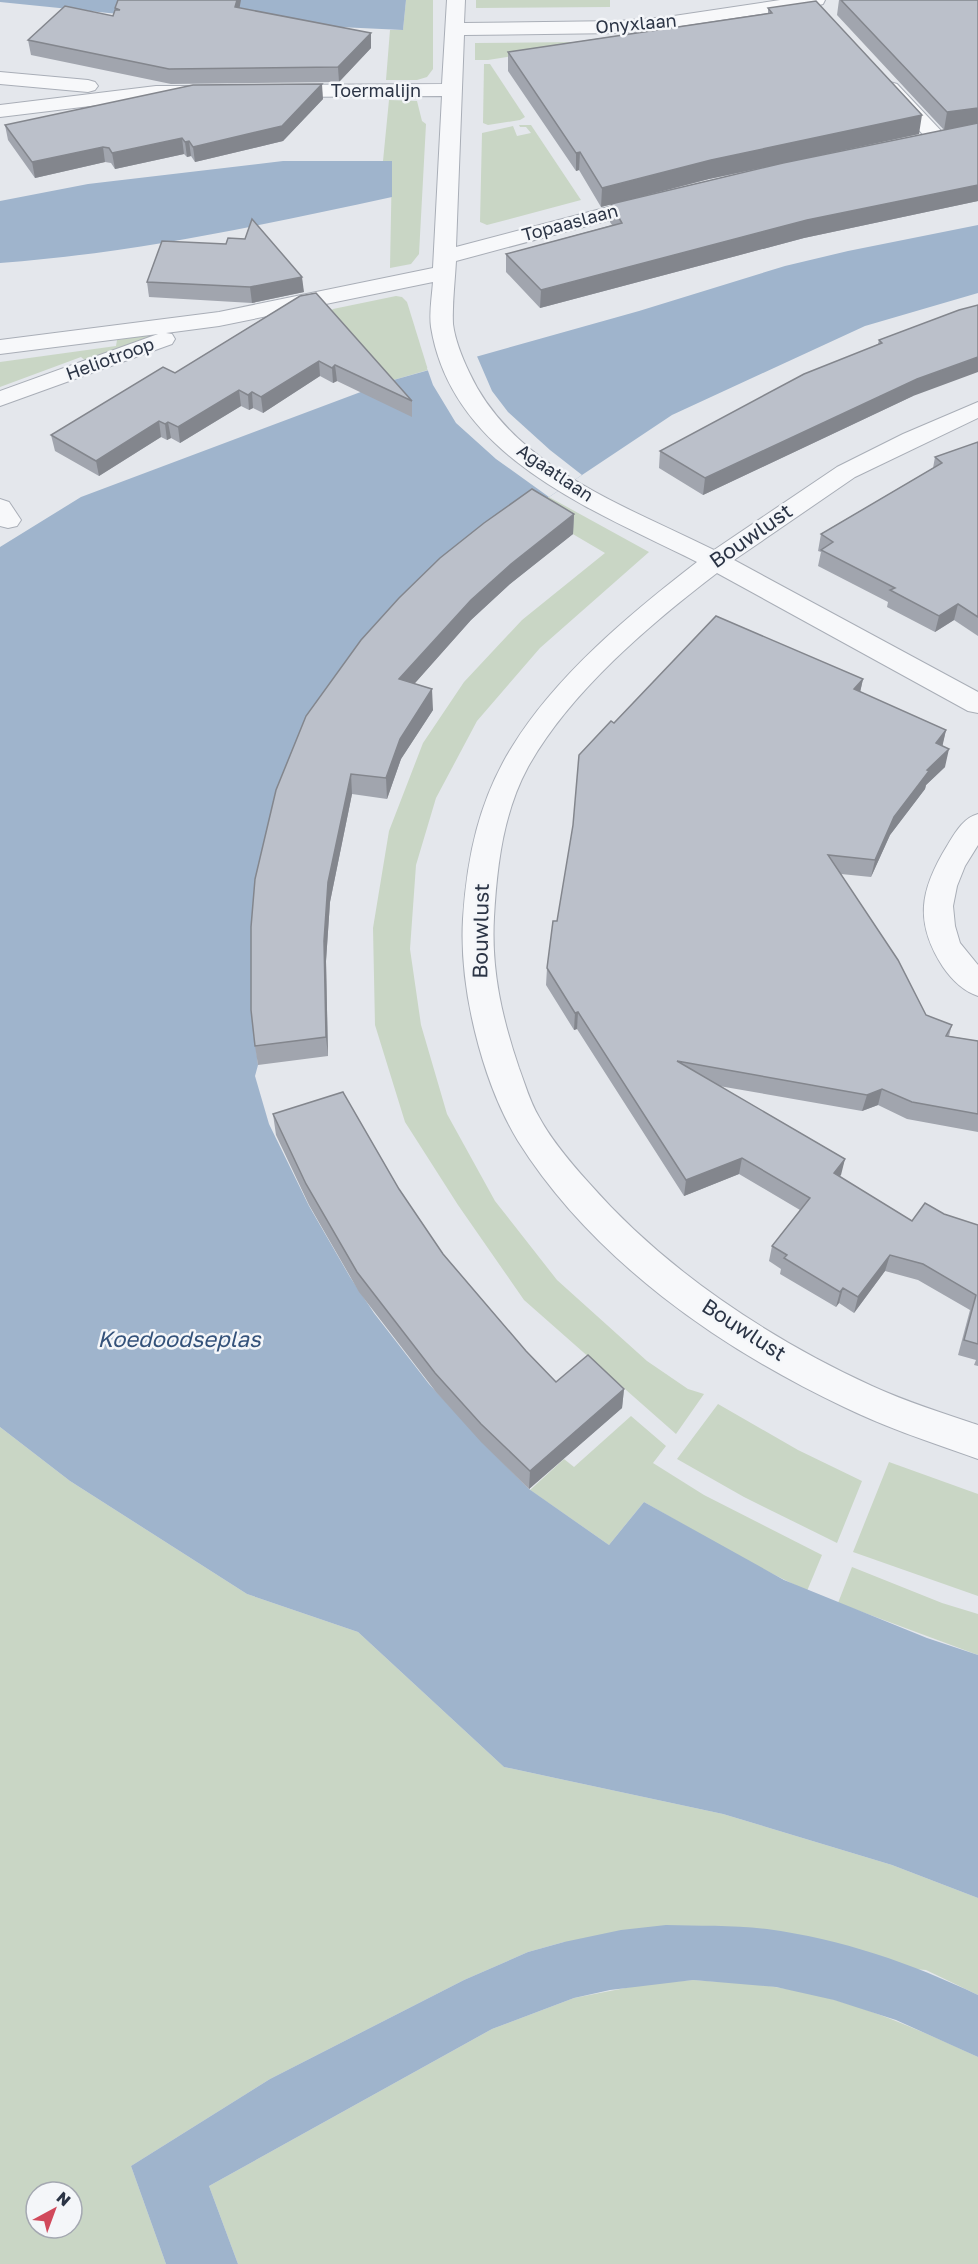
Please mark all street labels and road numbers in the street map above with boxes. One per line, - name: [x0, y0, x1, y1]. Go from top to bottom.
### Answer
- street label: Onyxlaan: [594, 8, 677, 38]
- street label: Toermalijn: [331, 79, 421, 101]
- street label: Topaaslaan: [519, 199, 620, 245]
- street label: Heliotroop: [63, 332, 157, 384]
- street label: Agaatlaan: [513, 439, 598, 506]
- street label: Bouwlust: [704, 497, 797, 573]
- street label: Bouwlust: [466, 883, 494, 979]
- street label: Bouwlust: [697, 1292, 792, 1366]

